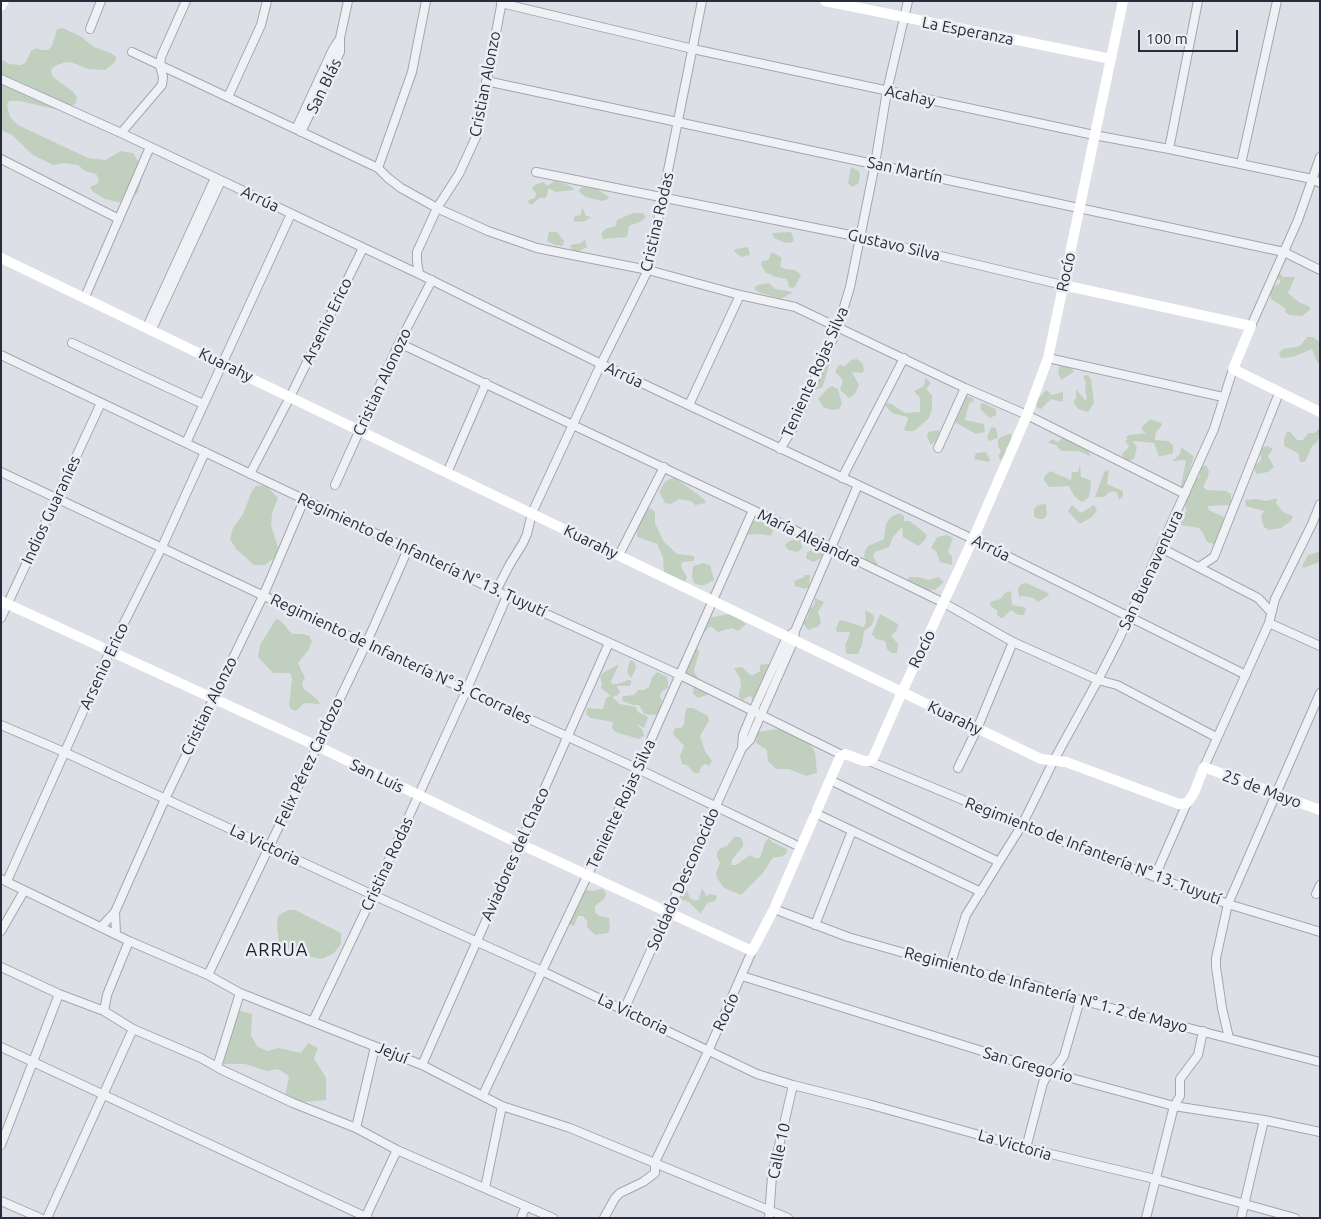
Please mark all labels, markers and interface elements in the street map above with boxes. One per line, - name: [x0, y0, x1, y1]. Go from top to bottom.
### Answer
- street label: La Esperanza: [920, 13, 1016, 49]
- scale bar: [1141, 20, 1241, 52]
- street label: Cristian Alonzo: [465, 29, 505, 139]
- text: 100 m: [1146, 30, 1188, 47]
- street label: San Blás: [302, 55, 346, 117]
- street label: Acahay: [883, 81, 937, 111]
- street label: San Martín: [865, 153, 945, 187]
- street label: Cristina Rodas: [636, 170, 678, 274]
- street label: Arrúa: [238, 182, 282, 216]
- street label: Gustavo Silva: [846, 225, 942, 265]
- street label: Rocío: [1052, 250, 1080, 294]
- street label: Arsenio Erico: [298, 275, 356, 367]
- street label: Teniente Rojas Silva: [778, 304, 852, 440]
- street label: Cristian Alonozo: [349, 325, 415, 439]
- street label: Kuarahy: [196, 344, 256, 386]
- street label: Arrúa: [602, 358, 646, 392]
- street label: Indios Guaraníes: [17, 453, 85, 567]
- street label: Regimiento de Infantería N° 13. Tuyutí: [294, 489, 550, 621]
- street label: María Alejandra: [754, 505, 864, 571]
- street label: San Buenaventura: [1115, 507, 1187, 633]
- street label: Kuarahy: [561, 521, 621, 563]
- street label: Arrúa: [969, 531, 1013, 565]
- street label: Regimiento de Infantería N° 3. Ccorrales: [267, 590, 535, 728]
- street label: Arsenio Erico: [75, 619, 133, 713]
- street label: Rocío: [905, 627, 939, 671]
- street label: Cristian Alonzo: [177, 653, 241, 759]
- street label: Felix Pérez Cardozo: [271, 694, 347, 830]
- street label: Kuarahy: [925, 697, 985, 739]
- street label: Teniente Rojas Silva: [582, 736, 660, 872]
- street label: San Luis: [347, 755, 407, 797]
- street label: 25 de Mayo: [1220, 766, 1304, 812]
- street label: Aviadores del Chaco: [477, 784, 553, 924]
- street label: Regimiento de Infantería N° 13. Tuyutí: [962, 793, 1224, 909]
- street label: Soldado Desconocido: [643, 805, 723, 953]
- street label: Cristina Rodas: [357, 814, 417, 914]
- street label: La Victoria: [227, 820, 303, 870]
- district label: ARRUA: [245, 939, 309, 961]
- street label: Regimiento de Infantería N° 1. 2 de Mayo: [902, 943, 1190, 1037]
- street label: La Victoria: [595, 989, 671, 1039]
- street label: Rocío: [709, 990, 743, 1034]
- street label: Jejuí: [373, 1038, 411, 1068]
- street label: San Gregorio: [981, 1043, 1075, 1087]
- street label: Calle 10: [764, 1121, 794, 1181]
- street label: La Victoria: [976, 1125, 1054, 1165]

